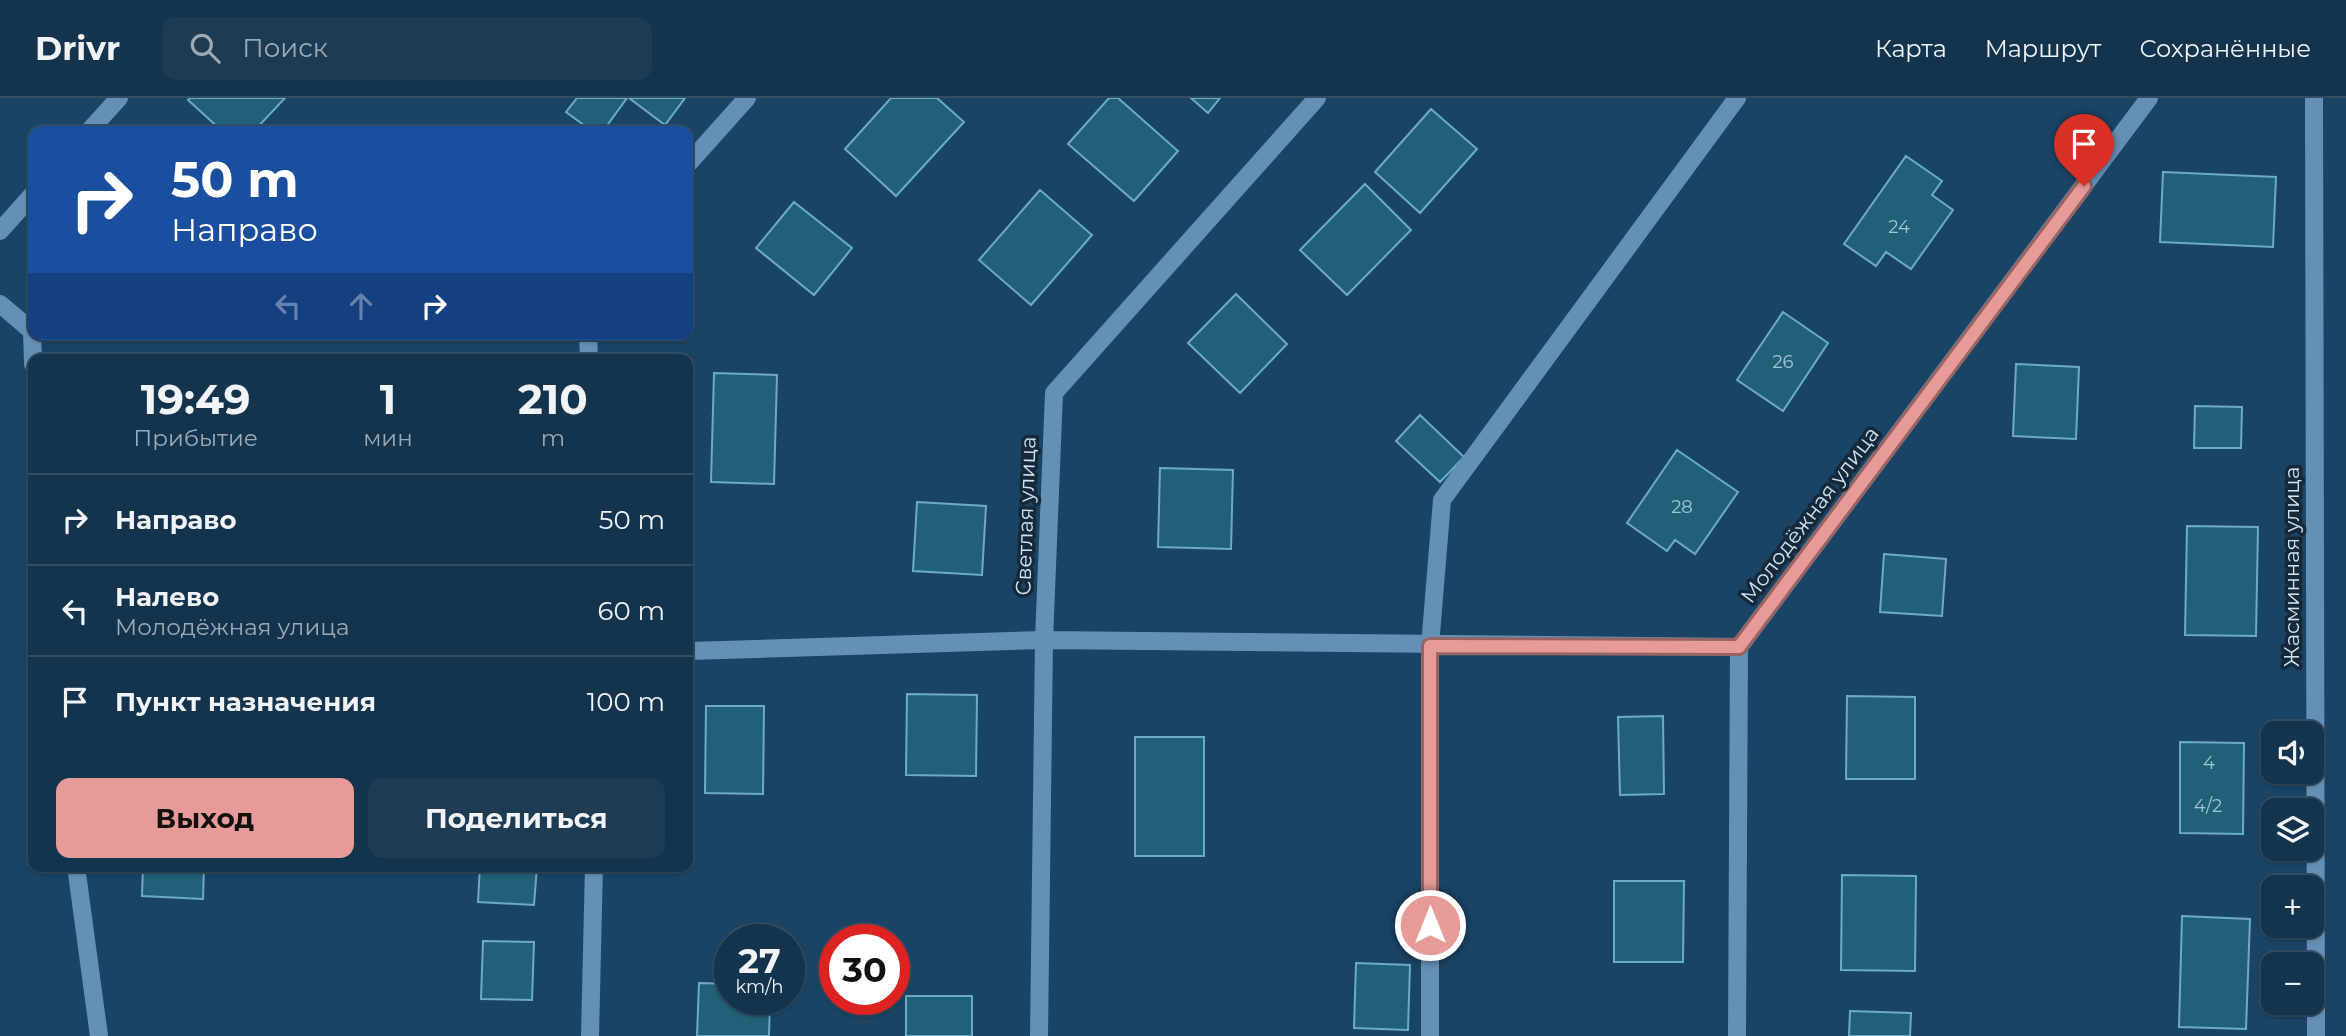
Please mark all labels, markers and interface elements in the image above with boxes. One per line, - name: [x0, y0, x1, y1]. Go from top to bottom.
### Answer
- search box: [162, 17, 652, 80]
- text: Drivr: [35, 28, 120, 68]
- icon: search: [186, 29, 224, 67]
- text: Поиск: [242, 32, 328, 64]
- text: Карта: [1875, 34, 1947, 63]
- text: Маршрут: [1985, 34, 2101, 63]
- text: Сохранённые: [2139, 34, 2311, 63]
- pin: [2054, 114, 2114, 186]
- icon: arrive: [2065, 125, 2103, 163]
- text: 50 m: [171, 150, 299, 209]
- icon: right: [56, 154, 147, 245]
- text: Направо: [171, 210, 318, 249]
- house number: 24: [1888, 216, 1910, 238]
- icon: left: [269, 287, 307, 325]
- icon: ahead: [342, 287, 380, 325]
- icon: right: [415, 287, 453, 325]
- house number: 26: [1772, 351, 1794, 373]
- text: 19:49: [141, 373, 250, 425]
- text: 1: [380, 373, 396, 425]
- text: 210: [518, 373, 588, 425]
- street label: Молодёжная улица: [1735, 422, 1884, 608]
- text: Прибытие: [133, 424, 258, 452]
- text: мин: [363, 424, 413, 452]
- text: m: [541, 424, 565, 452]
- street label: Светлая улица: [1010, 436, 1041, 596]
- street label: Жасминная улица: [2279, 467, 2304, 667]
- house number: 28: [1671, 496, 1693, 518]
- icon: right: [56, 501, 94, 539]
- text: Направо: [115, 504, 236, 536]
- text: 50 m: [599, 504, 665, 536]
- text: Налево: [115, 581, 219, 613]
- icon: left: [56, 592, 94, 630]
- text: 60 m: [598, 595, 665, 627]
- text: Молодёжная улица: [115, 613, 349, 641]
- icon: arrive: [56, 683, 94, 721]
- text: Пункт назначения: [115, 686, 376, 718]
- text: 100 m: [587, 686, 665, 718]
- map controls: [2261, 721, 2324, 1015]
- button: sound: [2261, 721, 2324, 784]
- house number: 4: [2203, 752, 2215, 774]
- button: Выход: [56, 778, 354, 858]
- button: Поделиться: [368, 778, 665, 858]
- house number: 4/2: [2194, 795, 2222, 817]
- button: layers: [2261, 798, 2324, 861]
- button: +: [2261, 875, 2324, 938]
- position arrow: [1393, 888, 1467, 962]
- speed limit sign: 30: [819, 924, 910, 1015]
- text: 27: [738, 939, 781, 982]
- button: −: [2261, 952, 2324, 1015]
- text: km/h: [735, 976, 784, 998]

